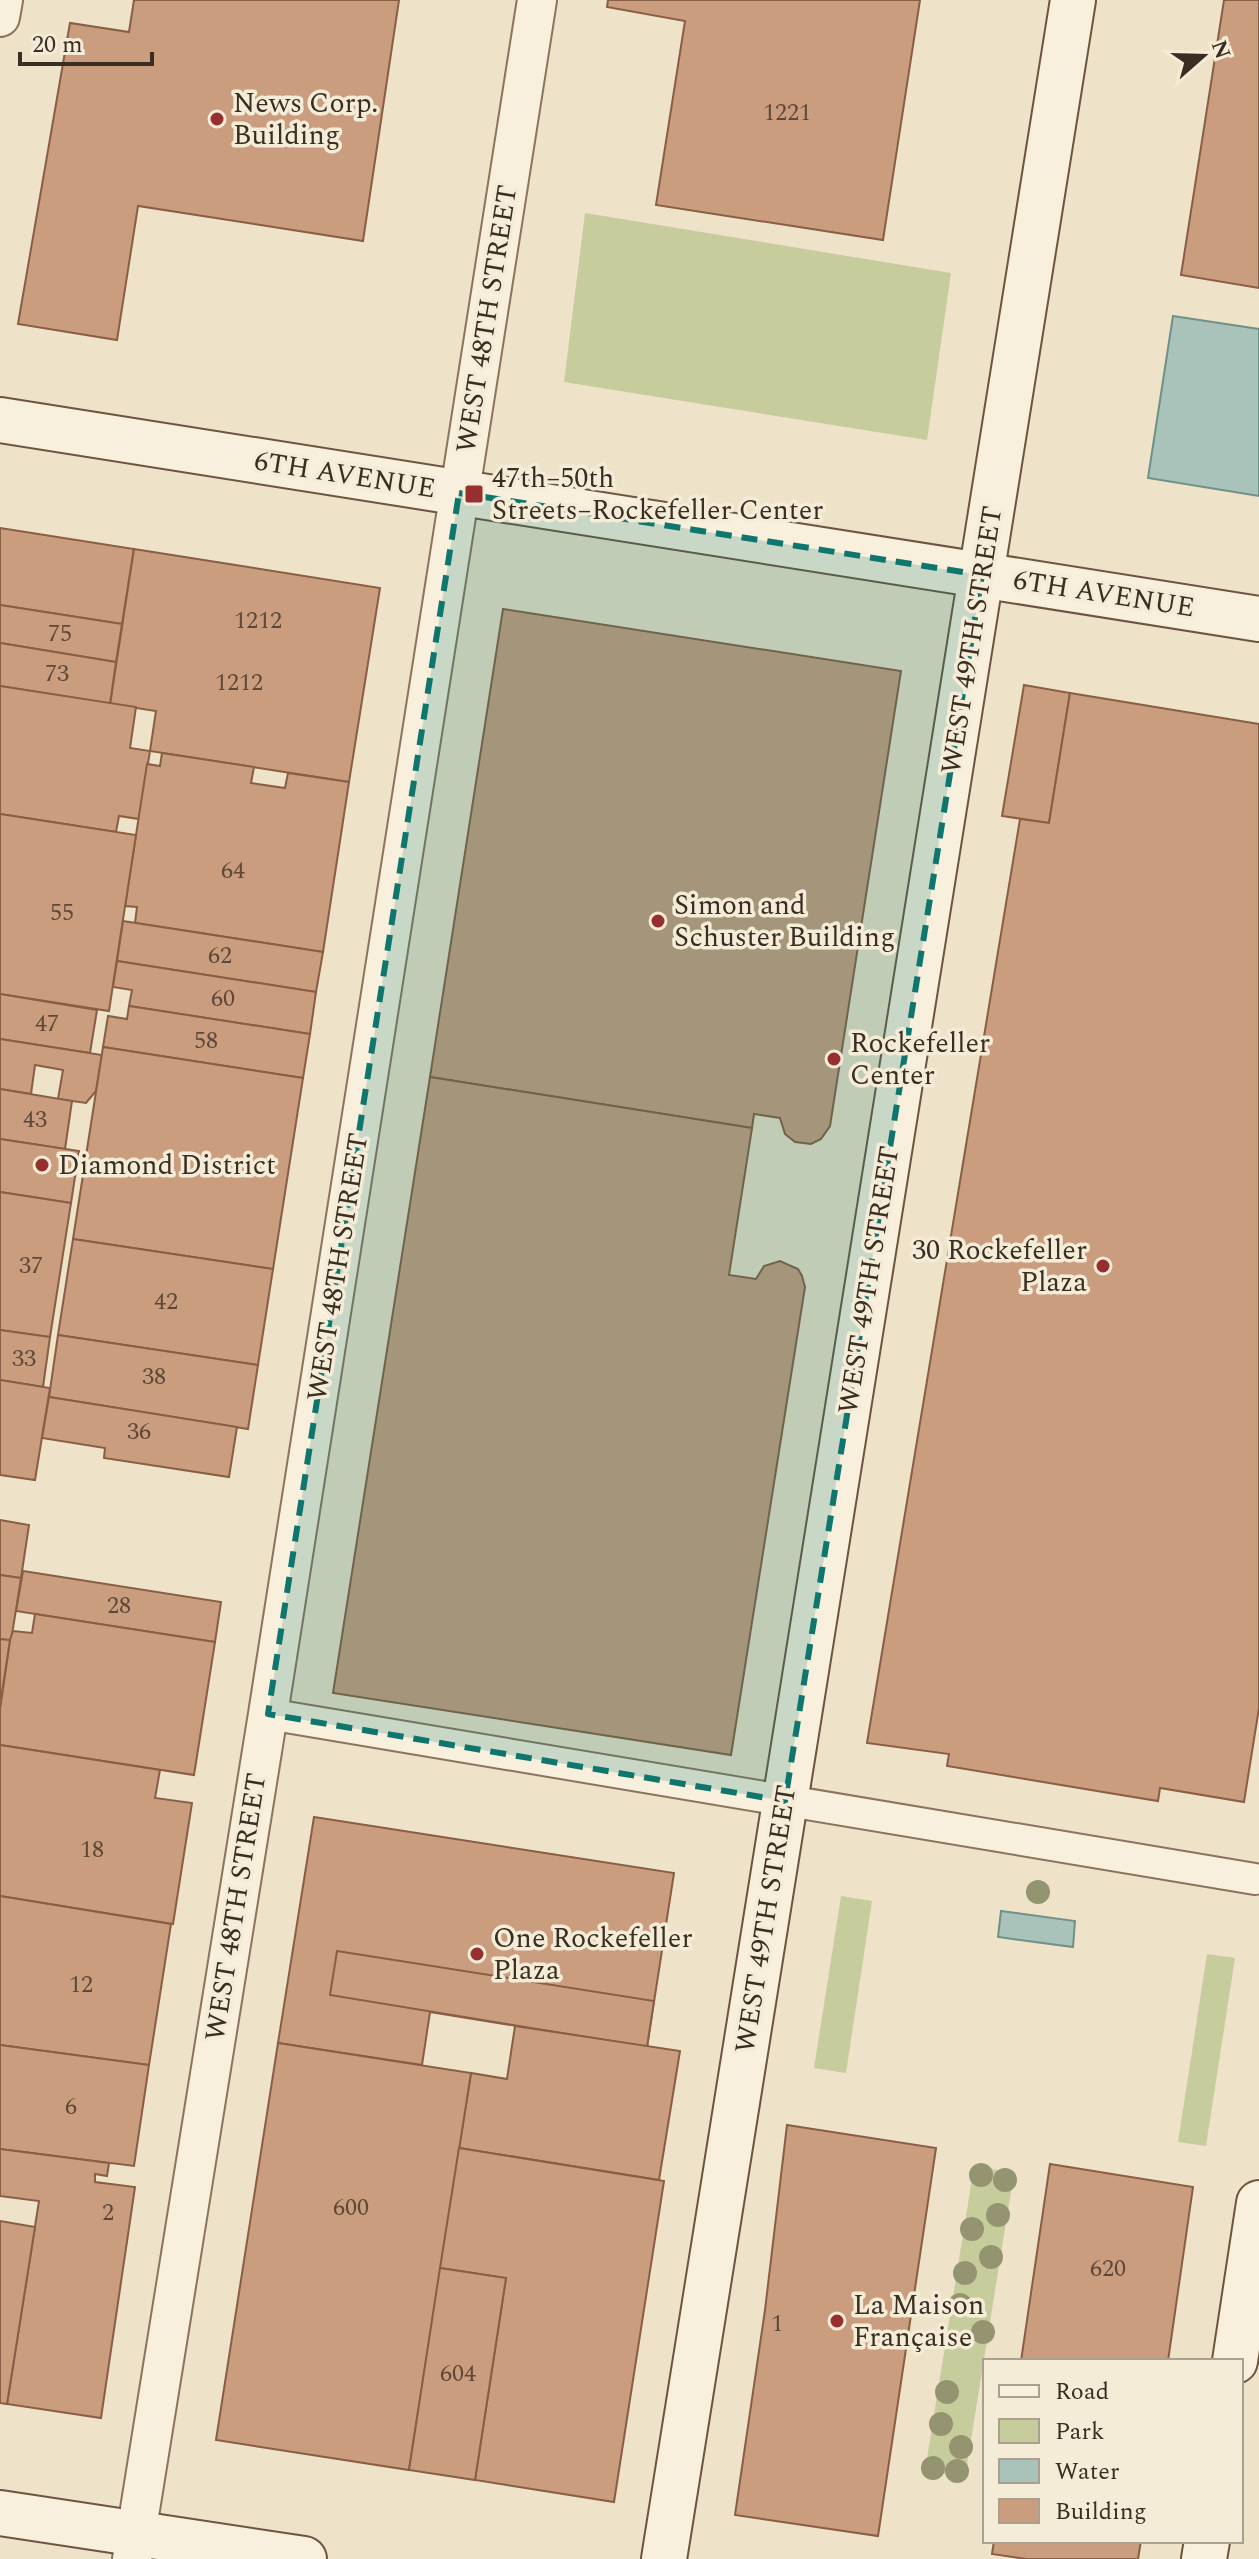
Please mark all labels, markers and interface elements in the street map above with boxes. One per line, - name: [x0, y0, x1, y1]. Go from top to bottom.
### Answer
- scale bar: [20, 16, 152, 66]
- north arrow: [1163, 16, 1243, 96]
- text: 20 m: [32, 27, 83, 63]
- text: N: [1202, 36, 1239, 64]
- place label: News Corp. Building: [233, 82, 378, 157]
- house number: 1221: [763, 95, 811, 131]
- marker: News Corp. Building: [208, 110, 226, 128]
- street label: WEST 48TH STREET: [445, 182, 529, 456]
- street label: 6TH AVENUE: [251, 439, 439, 511]
- place label: 47th–50th Streets–Rockefeller Center: [492, 457, 823, 532]
- marker: 47th–50th Streets–Rockefeller Center: [463, 483, 485, 505]
- street label: WEST 49TH STREET: [930, 503, 1014, 777]
- street label: 6TH AVENUE: [1010, 558, 1198, 630]
- house number: 1212: [234, 603, 282, 639]
- house number: 75: [48, 616, 72, 652]
- house number: 73: [45, 656, 69, 692]
- house number: 1212: [215, 665, 263, 701]
- house number: 64: [221, 853, 245, 889]
- place label: Simon and Schuster Building: [674, 884, 895, 959]
- house number: 55: [50, 895, 74, 931]
- marker: Simon and Schuster Building: [649, 912, 667, 930]
- house number: 62: [208, 938, 232, 974]
- house number: 60: [211, 981, 235, 1017]
- house number: 47: [35, 1006, 59, 1042]
- place label: Rockefeller Center: [850, 1022, 990, 1097]
- house number: 58: [194, 1023, 218, 1059]
- marker: Rockefeller Center: [825, 1050, 843, 1068]
- house number: 43: [23, 1102, 47, 1138]
- street label: WEST 48TH STREET: [296, 1130, 380, 1404]
- street label: WEST 49TH STREET: [827, 1143, 911, 1417]
- place label: Diamond District: [58, 1144, 276, 1187]
- marker: Diamond District: [33, 1156, 51, 1174]
- place label: 30 Rockefeller Plaza: [912, 1229, 1087, 1304]
- house number: 37: [19, 1248, 43, 1284]
- marker: 30 Rockefeller Plaza: [1094, 1257, 1112, 1275]
- house number: 42: [154, 1284, 178, 1320]
- house number: 33: [12, 1341, 36, 1377]
- house number: 38: [142, 1359, 166, 1395]
- house number: 36: [127, 1414, 151, 1450]
- house number: 28: [107, 1588, 131, 1624]
- street label: WEST 48TH STREET: [194, 1770, 278, 2044]
- street label: WEST 49TH STREET: [724, 1782, 808, 2056]
- house number: 18: [80, 1832, 104, 1868]
- place label: One Rockefeller Plaza: [493, 1917, 693, 1992]
- marker: One Rockefeller Plaza: [468, 1945, 486, 1963]
- house number: 12: [69, 1967, 93, 2003]
- house number: 6: [65, 2089, 77, 2125]
- house number: 600: [333, 2190, 369, 2226]
- house number: 2: [102, 2195, 114, 2231]
- house number: 620: [1090, 2251, 1126, 2287]
- place label: La Maison Française: [853, 2284, 984, 2359]
- house number: 1: [771, 2306, 783, 2342]
- marker: La Maison Française: [828, 2312, 846, 2330]
- house number: 604: [440, 2356, 476, 2392]
- legend: [983, 2359, 1243, 2543]
- text: Road: [1055, 2374, 1109, 2410]
- text: Park: [1055, 2414, 1105, 2450]
- text: Water: [1055, 2454, 1119, 2490]
- text: Building: [1055, 2494, 1147, 2530]

